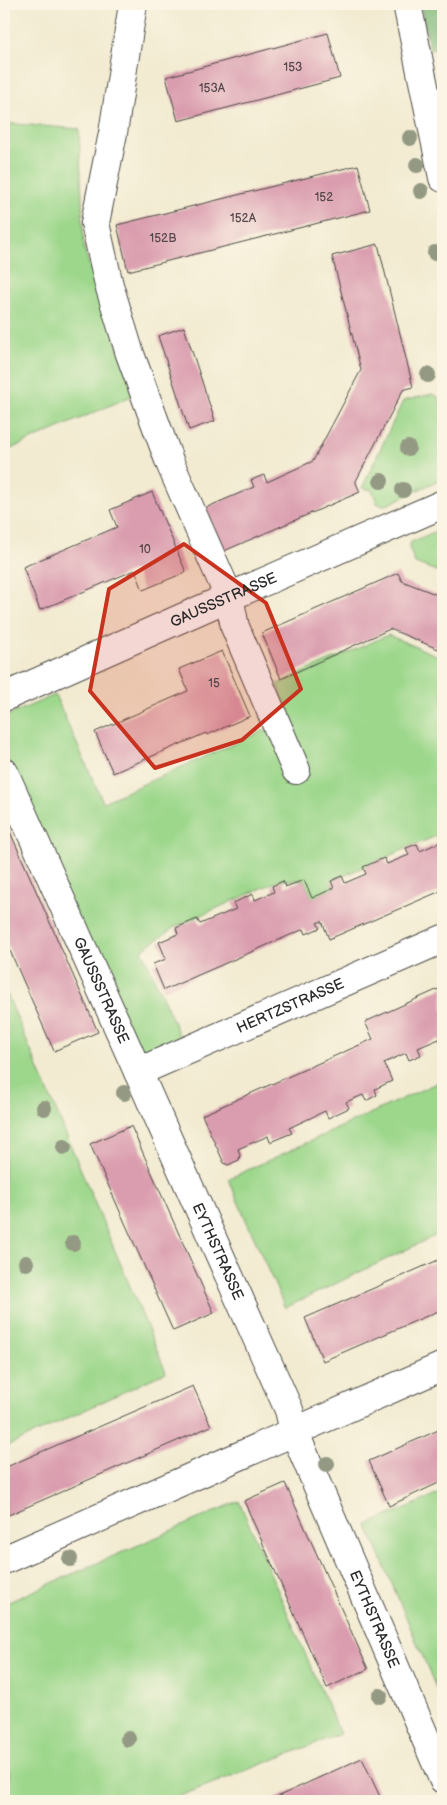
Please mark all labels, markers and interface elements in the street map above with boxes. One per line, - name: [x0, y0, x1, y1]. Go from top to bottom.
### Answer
- house number: 153: [284, 60, 302, 75]
- house number: 153A: [199, 81, 226, 96]
- house number: 152: [315, 190, 333, 205]
- house number: 152A: [230, 211, 257, 226]
- house number: 152B: [150, 231, 176, 246]
- house number: 10: [139, 542, 151, 557]
- street label: GAUSSSTRASSE: [167, 568, 280, 632]
- house number: 15: [208, 676, 220, 691]
- street label: GAUSSSTRASSE: [69, 934, 133, 1047]
- street label: HERTZSTRASSE: [234, 974, 347, 1038]
- street label: EYTHSTRASSE: [188, 1200, 248, 1303]
- street label: EYTHSTRASSE: [345, 1568, 403, 1671]

